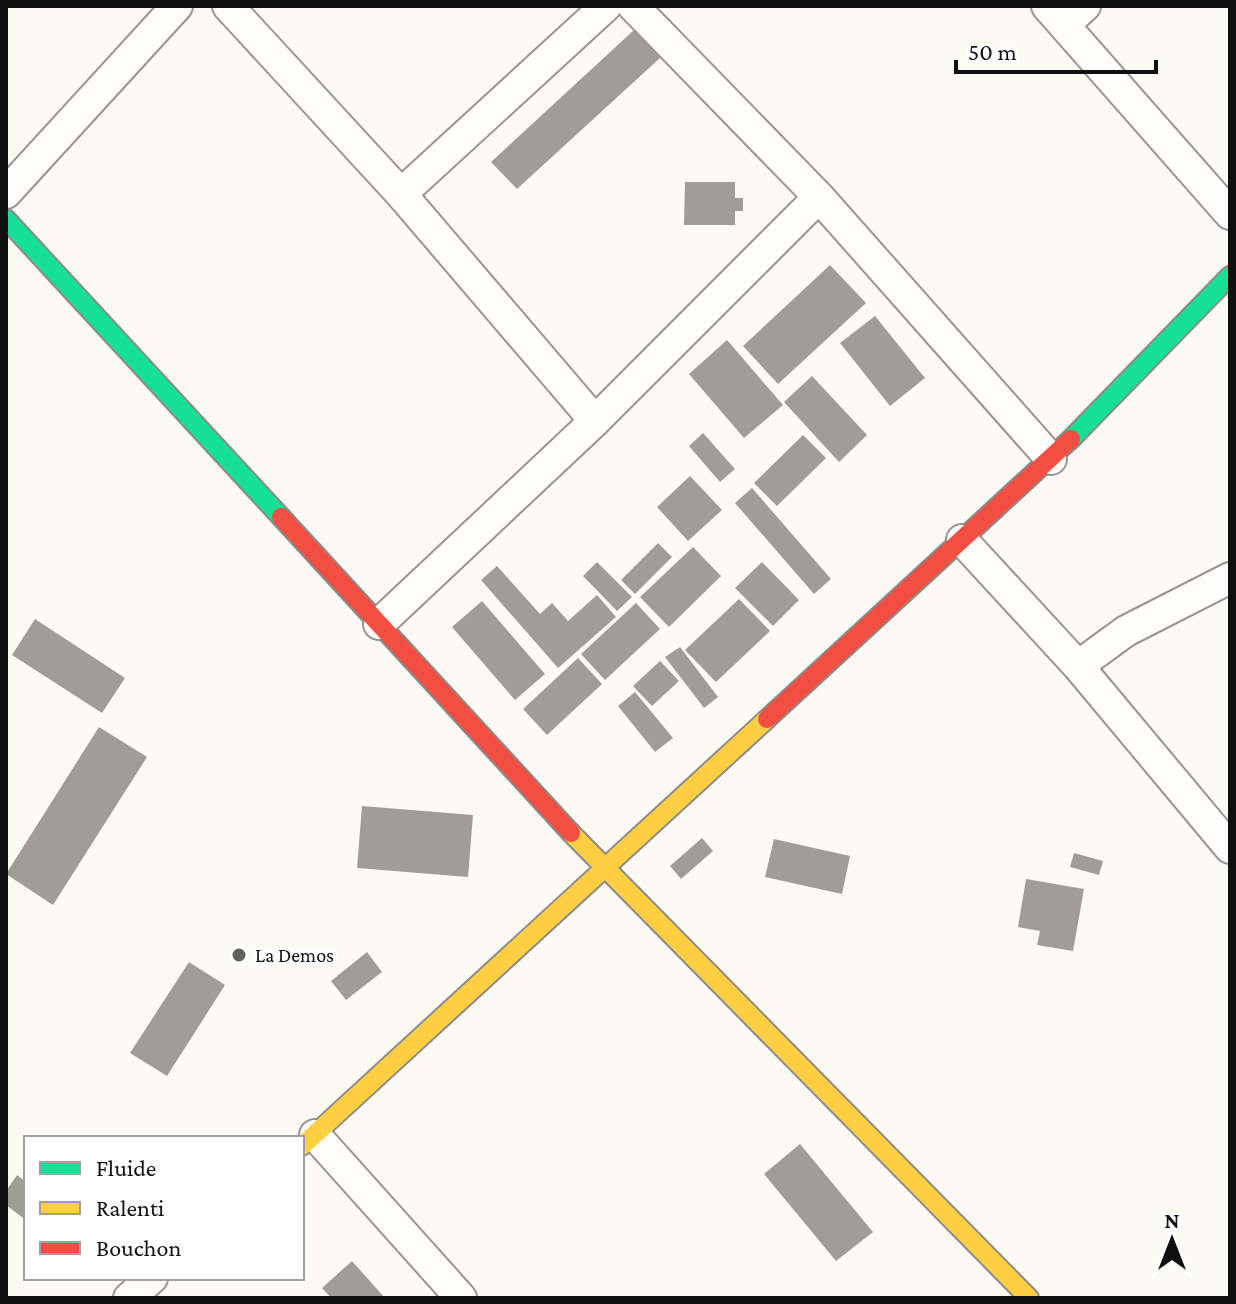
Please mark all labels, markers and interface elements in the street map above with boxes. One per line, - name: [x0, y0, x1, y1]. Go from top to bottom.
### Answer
- scale bar: [956, 24, 1156, 74]
- text: 50 m: [968, 38, 1017, 65]
- place label: La Demos: [255, 944, 334, 966]
- marker: La Demos: [230, 946, 248, 964]
- legend: [24, 1136, 304, 1280]
- text: Fluide: [96, 1154, 156, 1181]
- text: Ralenti: [96, 1194, 164, 1221]
- north arrow: [1132, 1200, 1212, 1280]
- text: N: [1165, 1208, 1180, 1233]
- text: Bouchon: [96, 1234, 181, 1261]

